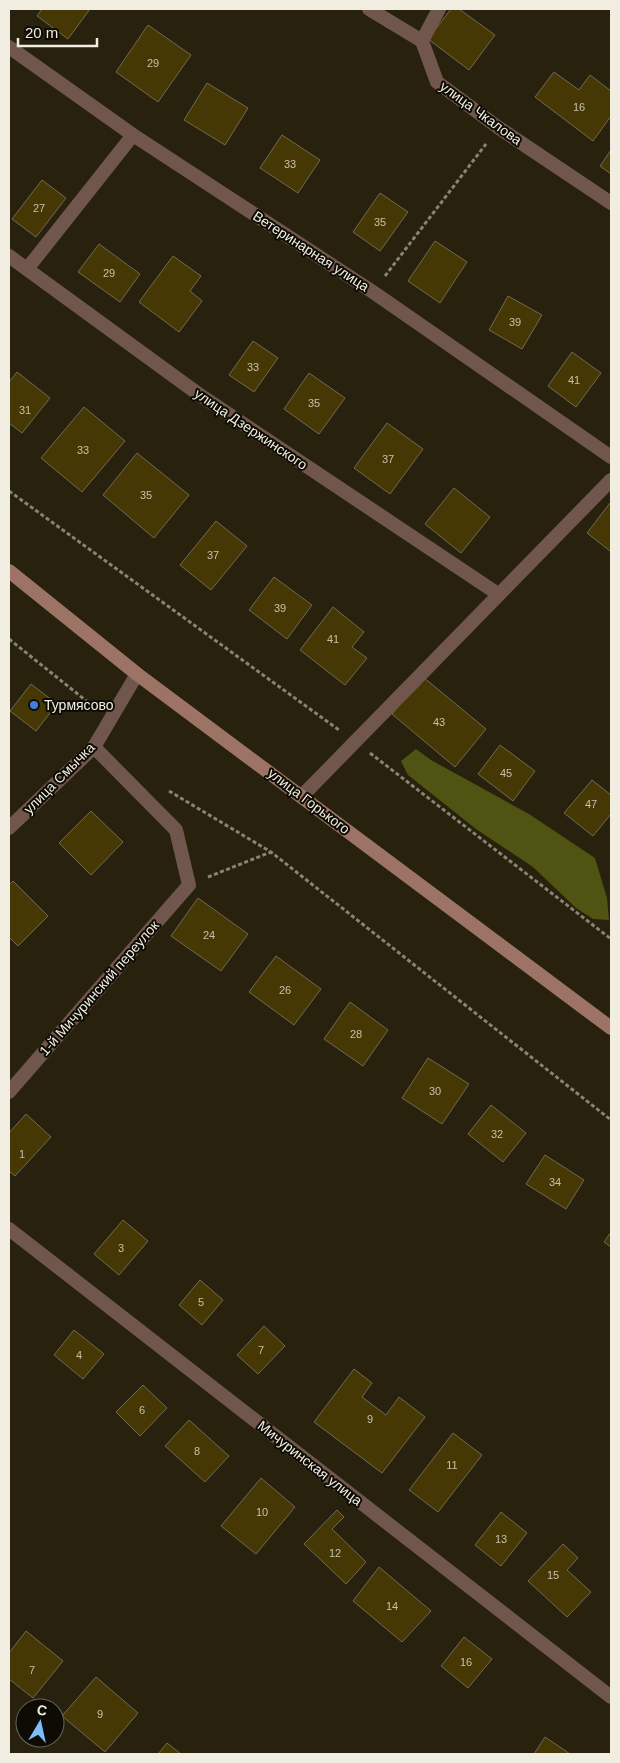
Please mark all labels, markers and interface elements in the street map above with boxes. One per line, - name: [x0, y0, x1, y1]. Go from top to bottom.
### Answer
- scale bar: [18, 15, 96, 47]
- text: 20 m: [25, 24, 58, 41]
- house number: 29: [147, 57, 159, 69]
- street label: улица Чкалова: [437, 78, 525, 148]
- house number: 16: [573, 101, 585, 113]
- house number: 33: [284, 158, 296, 170]
- house number: 27: [33, 202, 45, 214]
- street label: Ветеринарная улица: [250, 208, 372, 295]
- house number: 35: [374, 216, 386, 228]
- house number: 29: [103, 267, 115, 279]
- house number: 39: [509, 316, 521, 328]
- house number: 33: [247, 361, 259, 373]
- house number: 41: [568, 374, 580, 386]
- street label: улица Дзержинского: [192, 385, 311, 473]
- house number: 35: [308, 397, 320, 409]
- house number: 31: [19, 404, 31, 416]
- house number: 33: [77, 444, 89, 456]
- house number: 37: [382, 453, 394, 465]
- house number: 35: [140, 489, 152, 501]
- house number: 37: [207, 549, 219, 561]
- house number: 39: [274, 602, 286, 614]
- house number: 41: [327, 633, 339, 645]
- place label: Турмясово: [44, 697, 114, 713]
- marker: Турмясово: [28, 699, 40, 711]
- house number: 43: [433, 716, 445, 728]
- street label: улица Смычка: [20, 739, 98, 817]
- street label: улица Горького: [265, 765, 353, 837]
- house number: 45: [500, 767, 512, 779]
- house number: 47: [585, 798, 597, 810]
- street label: 1-й Мичуринский переулок: [36, 917, 163, 1059]
- house number: 24: [203, 929, 215, 941]
- house number: 26: [279, 984, 291, 996]
- house number: 28: [350, 1028, 362, 1040]
- house number: 30: [429, 1085, 441, 1097]
- house number: 32: [491, 1128, 503, 1140]
- house number: 1: [19, 1148, 25, 1160]
- house number: 34: [549, 1176, 561, 1188]
- house number: 3: [118, 1242, 124, 1254]
- house number: 5: [198, 1296, 204, 1308]
- house number: 7: [258, 1344, 264, 1356]
- house number: 4: [76, 1349, 82, 1361]
- house number: 6: [139, 1404, 145, 1416]
- house number: 9: [367, 1413, 373, 1425]
- street label: Мичуринская улица: [255, 1417, 366, 1509]
- house number: 8: [194, 1445, 200, 1457]
- house number: 11: [446, 1459, 458, 1471]
- house number: 10: [256, 1506, 268, 1518]
- house number: 13: [495, 1533, 507, 1545]
- house number: 12: [329, 1547, 341, 1559]
- house number: 15: [547, 1569, 559, 1581]
- house number: 14: [386, 1600, 398, 1612]
- house number: 16: [460, 1656, 472, 1668]
- house number: 7: [29, 1664, 35, 1676]
- north arrow: [15, 1698, 65, 1748]
- text: С: [36, 1701, 48, 1719]
- house number: 9: [97, 1708, 103, 1720]

